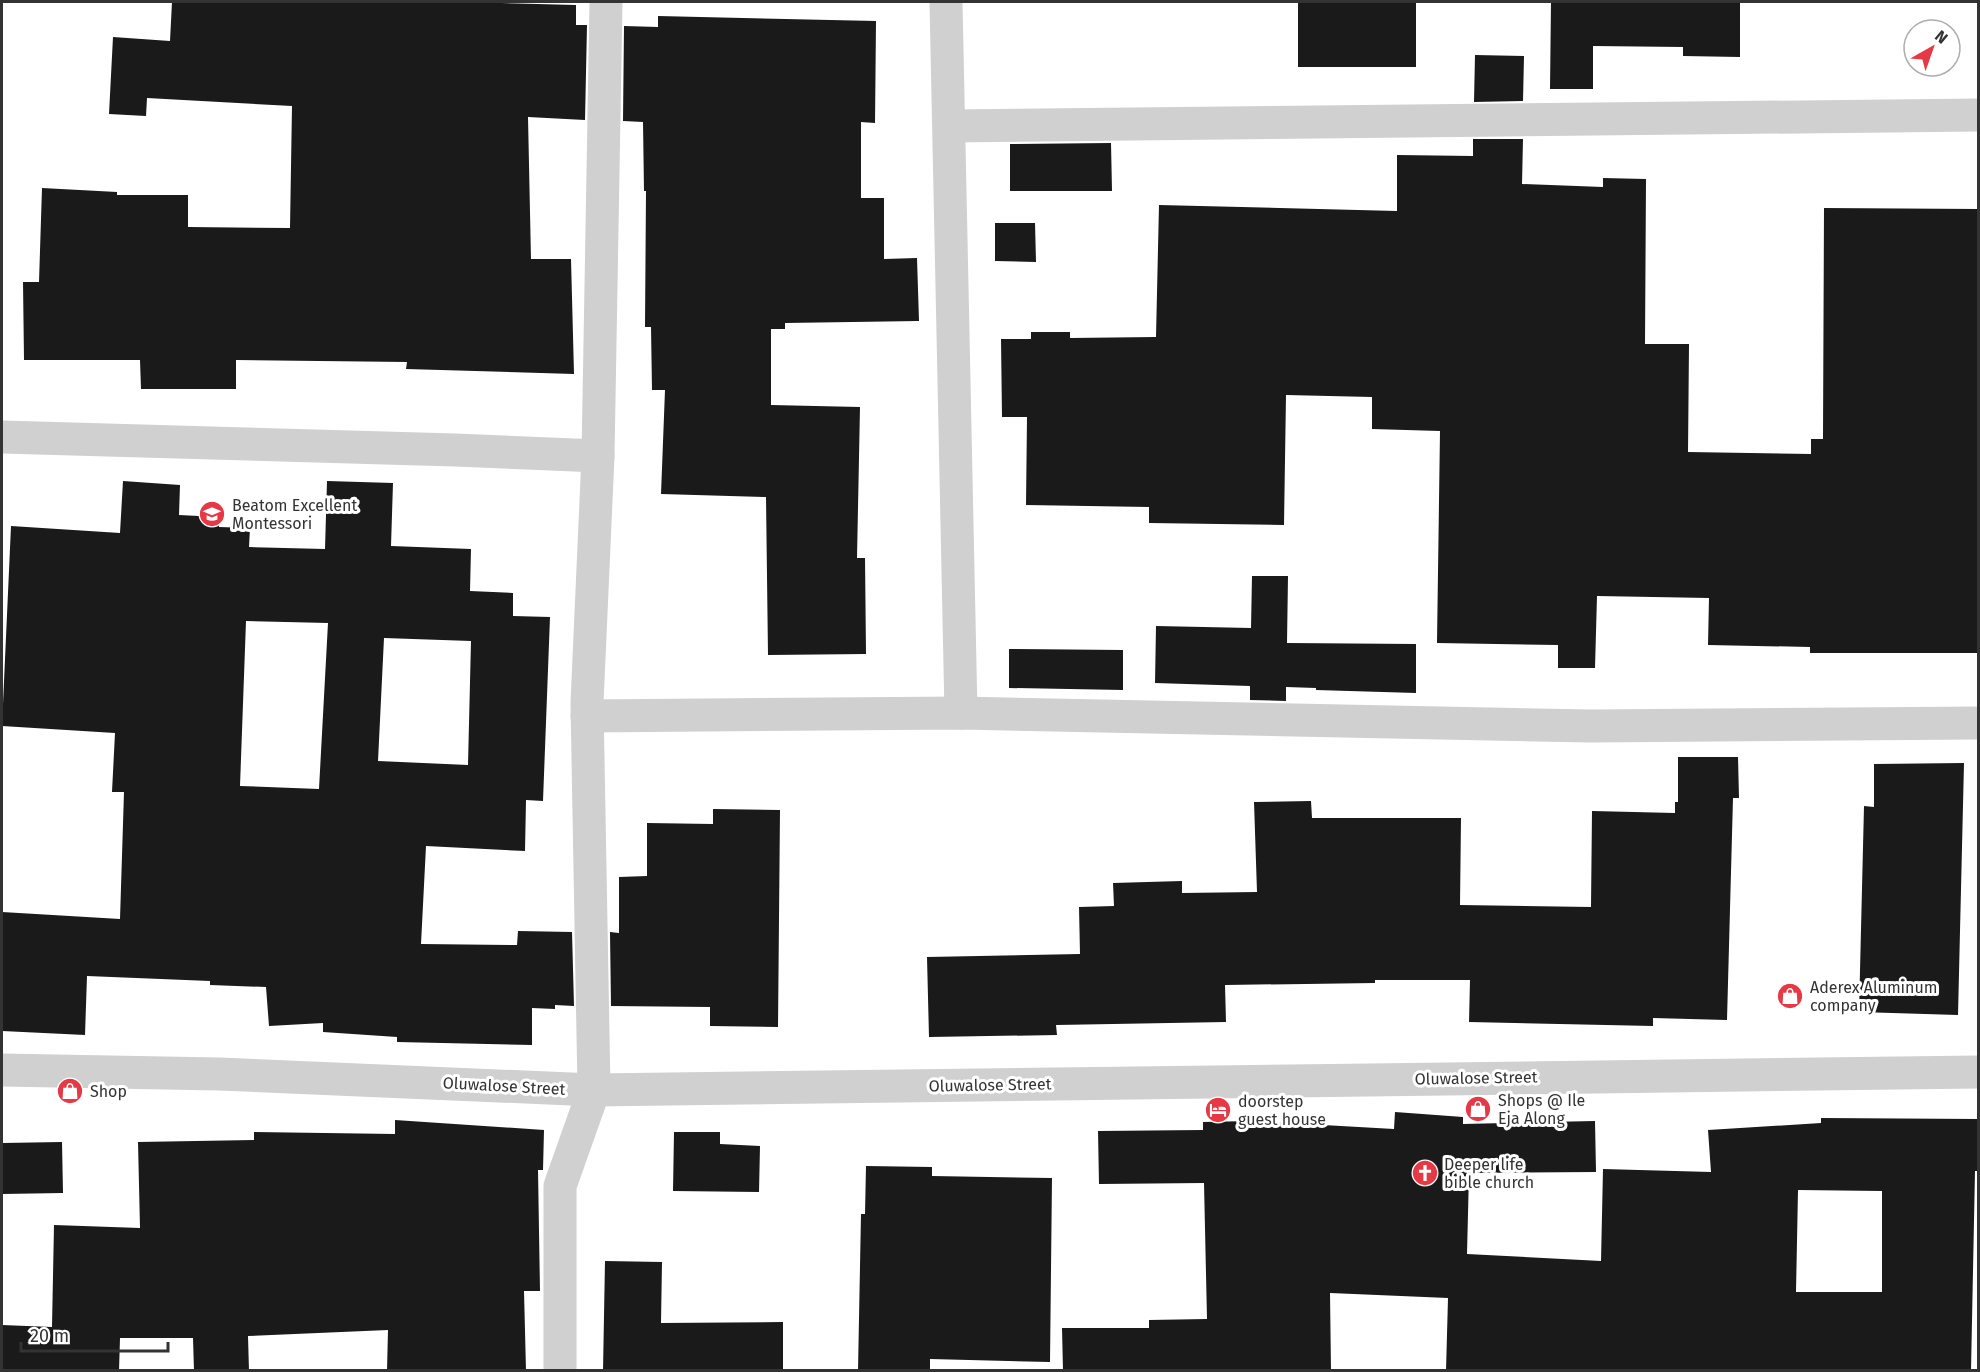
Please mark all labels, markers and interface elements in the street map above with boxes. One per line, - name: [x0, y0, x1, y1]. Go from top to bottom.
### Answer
- north arrow: [1902, 18, 1962, 78]
- text: N: [1931, 26, 1951, 48]
- place label: Beatom Excellent Montessori: [232, 496, 357, 533]
- school or university icon: Beatom Excellent Montessori: [197, 499, 227, 529]
- place label: Aderex Aluminum company: [1810, 978, 1938, 1015]
- shop icon: Aderex Aluminum company: [1775, 981, 1805, 1011]
- street label: Oluwalose Street: [1414, 1067, 1538, 1089]
- street label: Oluwalose Street: [442, 1073, 566, 1099]
- street label: Oluwalose Street: [928, 1074, 1052, 1096]
- shop icon: Shop: [55, 1076, 85, 1106]
- place label: Shop: [90, 1082, 127, 1101]
- place label: Shops @ Ile Eja Along: [1498, 1091, 1585, 1128]
- place label: doorstep guest house: [1238, 1092, 1326, 1129]
- shop icon: Shops @ Ile Eja Along: [1463, 1094, 1493, 1124]
- hotel icon: doorstep guest house: [1203, 1095, 1233, 1125]
- place label: Deeper life bible church: [1444, 1155, 1534, 1192]
- church icon: Deeper life bible church: [1410, 1158, 1440, 1188]
- scale bar: [21, 1315, 168, 1353]
- text: 20 m: [30, 1325, 69, 1347]

